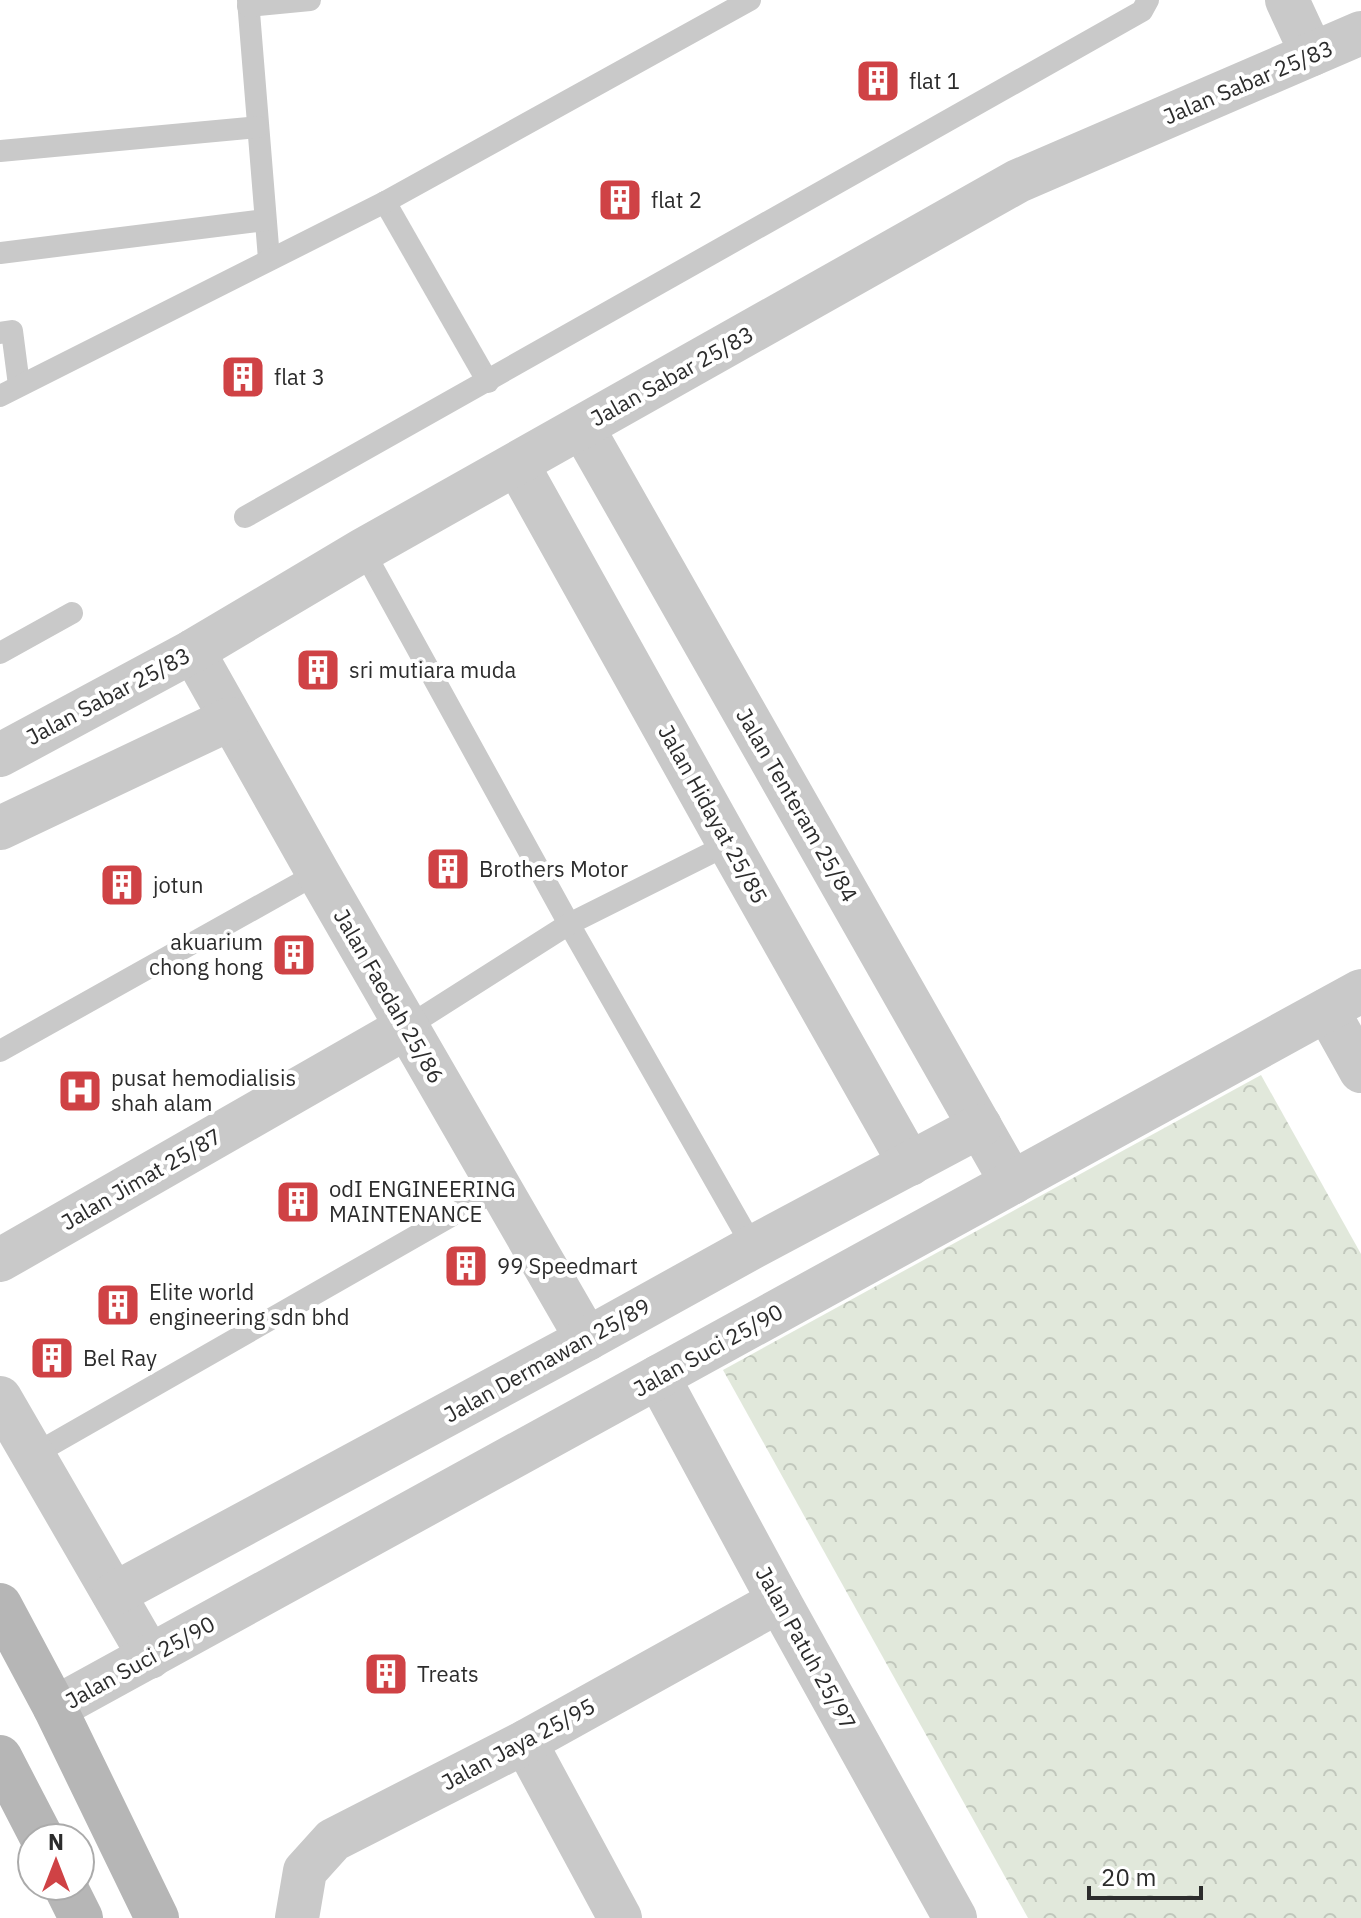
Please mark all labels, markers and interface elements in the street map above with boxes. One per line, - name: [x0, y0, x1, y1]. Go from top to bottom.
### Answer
- street label: Jalan Sabar 25/83: [1158, 33, 1337, 130]
- building icon: flat 1: [854, 57, 902, 105]
- place label: flat 1: [909, 66, 960, 95]
- building icon: flat 2: [596, 176, 644, 224]
- place label: flat 2: [651, 185, 702, 214]
- street label: Jalan Sabar 25/83: [585, 319, 758, 432]
- building icon: flat 3: [219, 353, 267, 401]
- place label: flat 3: [274, 362, 325, 391]
- street label: Jalan Sabar 25/83: [21, 640, 195, 751]
- building icon: sri mutiara muda: [294, 646, 342, 694]
- place label: sri mutiara muda: [349, 655, 517, 684]
- street label: Jalan Tenteram 25/84: [730, 703, 865, 907]
- street label: Jalan Hidayat 25/85: [652, 719, 775, 908]
- building icon: Brothers Motor: [424, 845, 472, 893]
- place label: Brothers Motor: [479, 854, 628, 883]
- building icon: jotun: [98, 861, 146, 909]
- place label: jotun: [153, 870, 204, 899]
- street label: Jalan Faedah 25/86: [328, 903, 451, 1088]
- place label: akuarium chong hong: [149, 927, 263, 981]
- building icon: akuarium chong hong: [270, 931, 318, 979]
- place label: pusat hemodialisis shah alam: [111, 1063, 296, 1117]
- hospital icon: pusat hemodialisis shah alam: [56, 1067, 104, 1115]
- street label: Jalan Jimat 25/87: [55, 1121, 226, 1236]
- place label: odI ENGINEERING MAINTENANCE: [329, 1174, 515, 1228]
- building icon: odI ENGINEERING MAINTENANCE: [274, 1178, 322, 1226]
- building icon: 99 Speedmart: [442, 1242, 490, 1290]
- place label: 99 Speedmart: [497, 1251, 638, 1280]
- place label: Elite world engineering sdn bhd: [149, 1277, 349, 1331]
- building icon: Elite world engineering sdn bhd: [94, 1281, 142, 1329]
- street label: Jalan Dermawan 25/89: [438, 1291, 655, 1428]
- street label: Jalan Suci 25/90: [628, 1296, 788, 1403]
- building icon: Bel Ray: [28, 1334, 76, 1382]
- place label: Bel Ray: [83, 1343, 157, 1372]
- street label: Jalan Patuh 25/97: [750, 1561, 863, 1735]
- street label: Jalan Suci 25/90: [60, 1608, 220, 1715]
- building icon: Treats: [362, 1650, 410, 1698]
- place label: Treats: [417, 1659, 479, 1688]
- street label: Jalan Jaya 25/95: [436, 1691, 600, 1796]
- north arrow: [16, 1822, 96, 1902]
- text: N: [48, 1827, 64, 1856]
- scale bar: [1089, 1850, 1201, 1900]
- text: 20 m: [1101, 1861, 1156, 1893]

